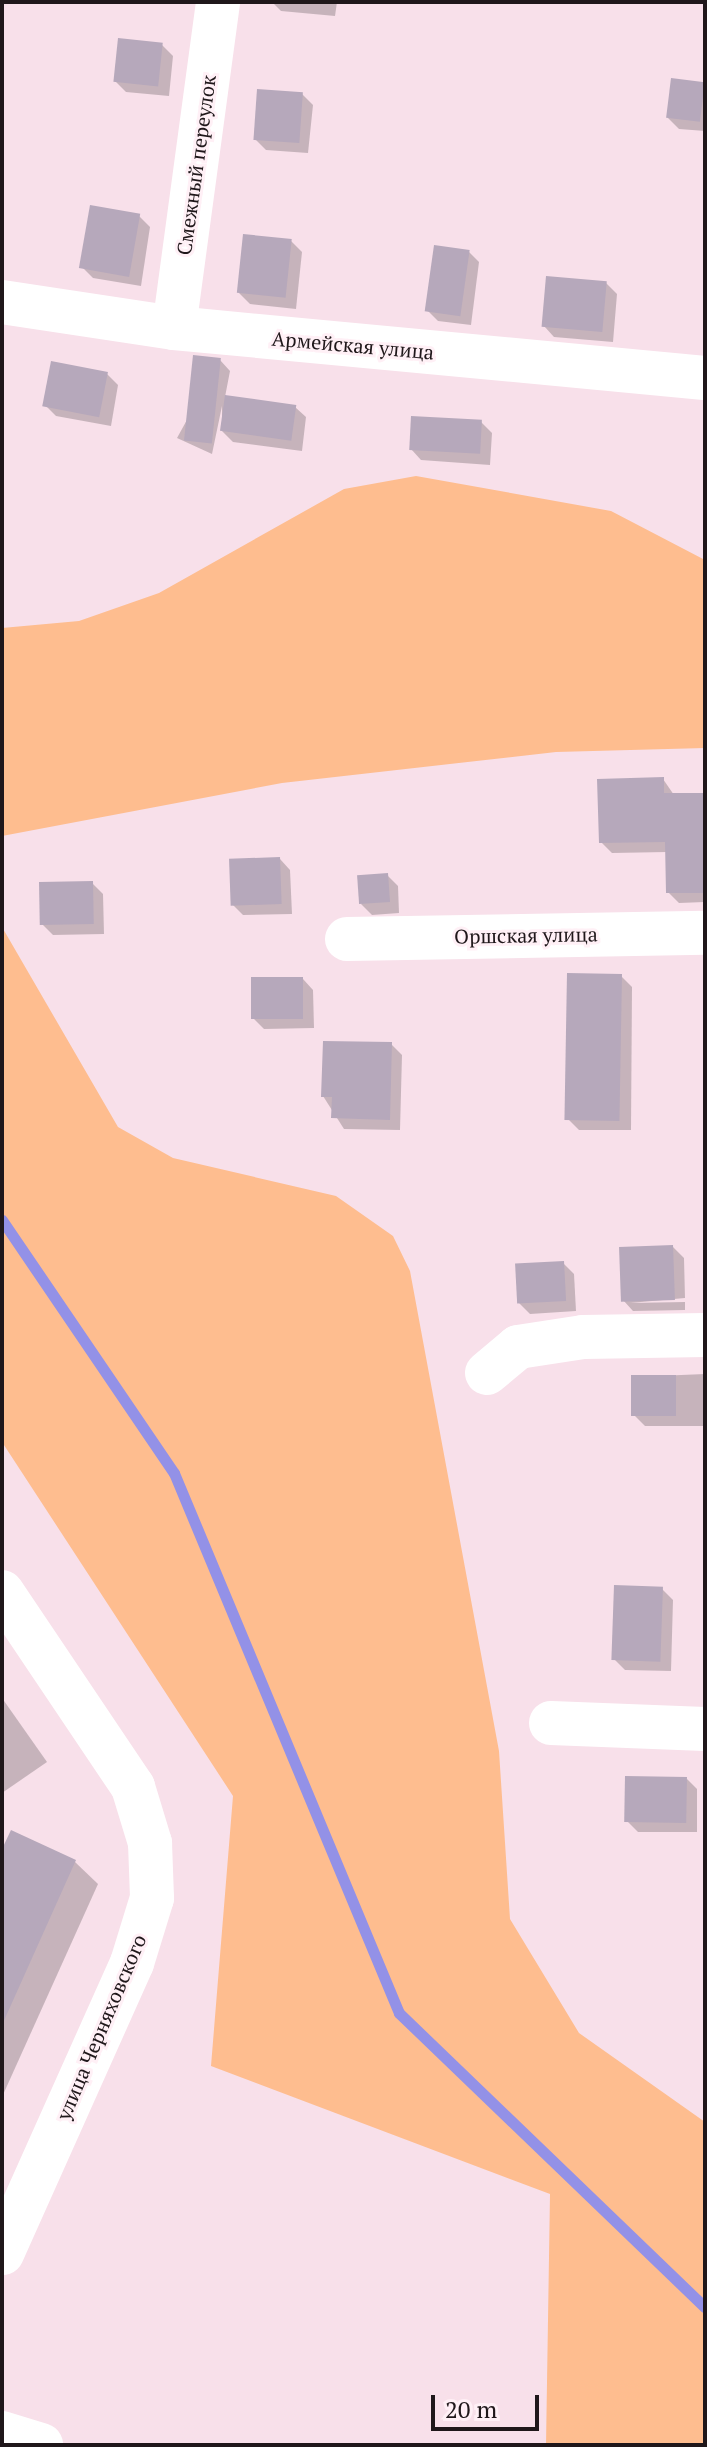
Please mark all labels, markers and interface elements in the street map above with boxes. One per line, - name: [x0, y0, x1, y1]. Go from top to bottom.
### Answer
- street label: Смежный переулок: [171, 73, 221, 257]
- street label: Армейская улица: [271, 326, 435, 364]
- street label: Оршская улица: [454, 922, 598, 948]
- street label: улица Черняховского: [51, 1931, 151, 2123]
- scale bar: [435, 2379, 543, 2429]
- text: 20 m: [445, 2393, 497, 2425]

